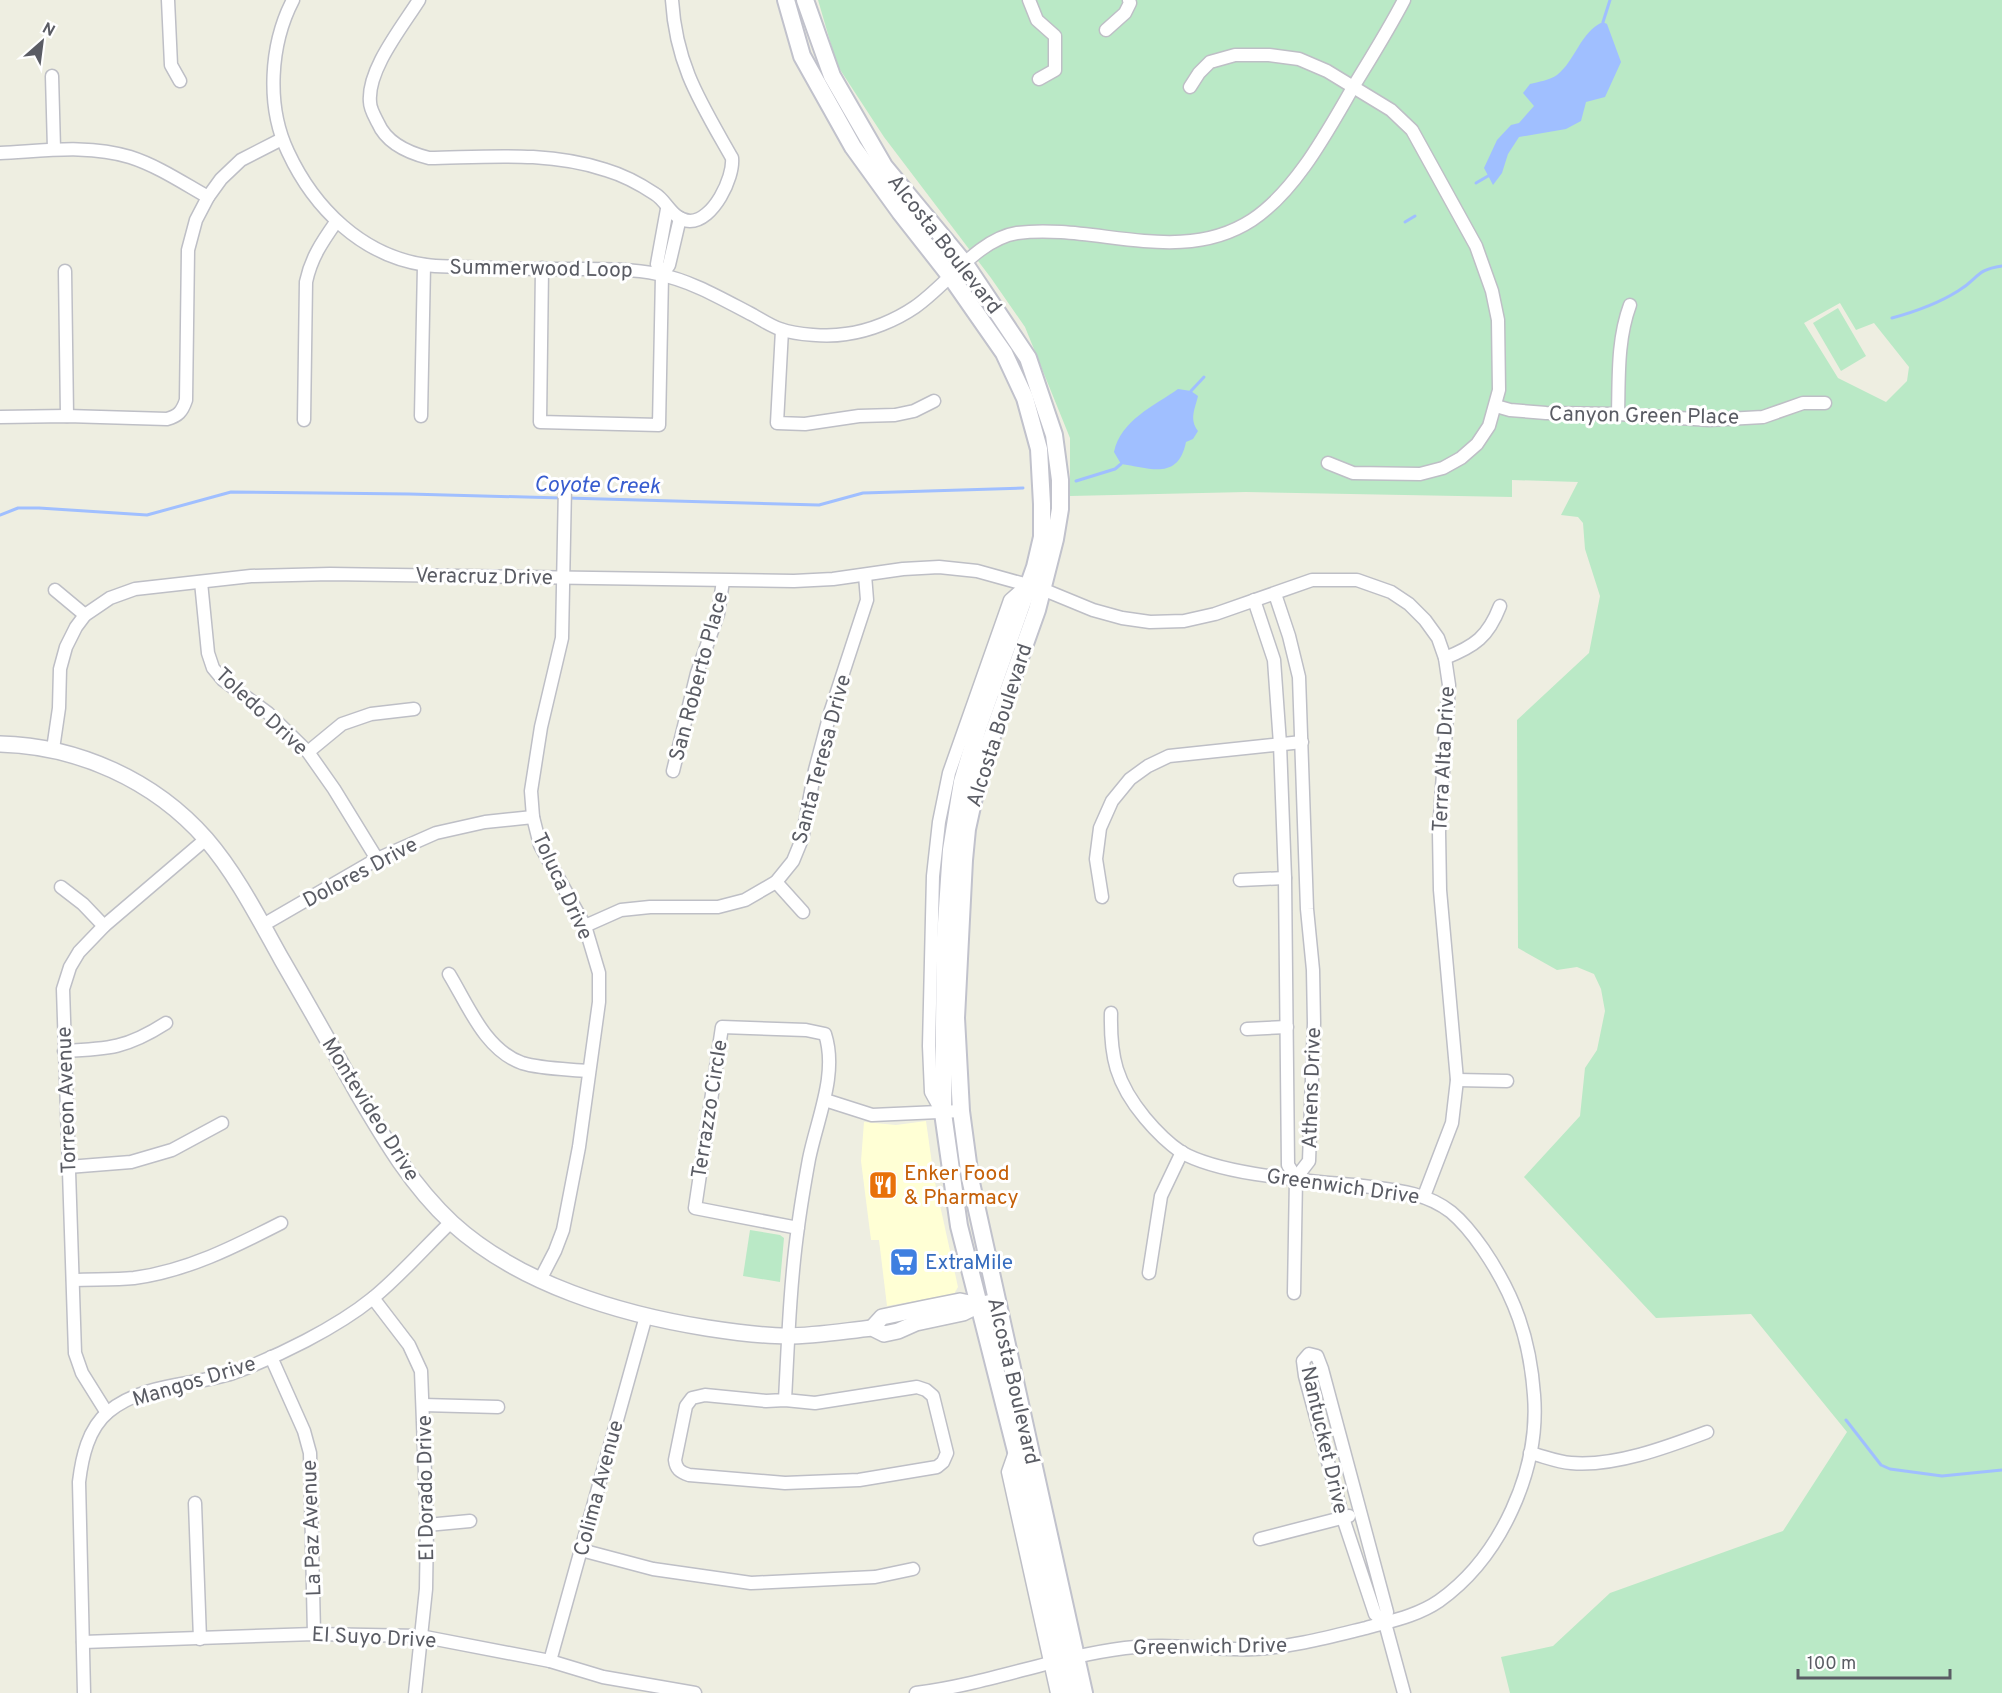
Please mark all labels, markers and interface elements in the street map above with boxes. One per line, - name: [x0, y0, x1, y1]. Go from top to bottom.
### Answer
- north arrow: [12, 12, 72, 72]
- text: N: [38, 19, 58, 42]
- street label: Alcosta Boulevard: [881, 170, 1007, 320]
- street label: Summerwood Loop: [449, 254, 633, 285]
- street label: Canyon Green Place: [1549, 401, 1739, 432]
- water label: Coyote Creek: [534, 472, 661, 501]
- street label: Veracruz Drive: [415, 563, 553, 592]
- street label: San Roberto Place: [664, 589, 735, 764]
- street label: Alcosta Boulevard: [961, 640, 1040, 811]
- street label: Toledo Drive: [209, 662, 313, 762]
- street label: Santa Teresa Drive: [787, 672, 858, 847]
- street label: Terra Alta Drive: [1427, 685, 1462, 833]
- street label: Toluca Drive: [525, 829, 598, 945]
- street label: Dolores Drive: [299, 832, 423, 915]
- street label: Torreon Avenue: [51, 1026, 84, 1174]
- street label: Athens Drive: [1297, 1027, 1328, 1149]
- street label: Montevideo Drive: [315, 1033, 425, 1187]
- street label: Terrazzo Circle: [686, 1038, 735, 1181]
- place label: Enker Food & Pharmacy: [904, 1161, 1019, 1212]
- street label: Greenwich Drive: [1265, 1163, 1421, 1212]
- restaurant icon: Enker Food & Pharmacy: [867, 1169, 899, 1201]
- supermarket icon: ExtraMile: [888, 1246, 920, 1278]
- place label: ExtraMile: [925, 1250, 1013, 1277]
- street label: Alcosta Boulevard: [980, 1295, 1045, 1467]
- street label: Mangos Drive: [130, 1351, 259, 1414]
- street label: Nantucket Drive: [1293, 1364, 1354, 1517]
- street label: El Dorado Drive: [412, 1415, 441, 1561]
- street label: Colima Avenue: [568, 1418, 631, 1559]
- street label: La Paz Avenue: [297, 1459, 328, 1597]
- street label: El Suyo Drive: [311, 1622, 437, 1655]
- street label: Greenwich Drive: [1133, 1633, 1287, 1662]
- scale bar: [1798, 1642, 1950, 1680]
- text: 100 m: [1807, 1653, 1856, 1676]

